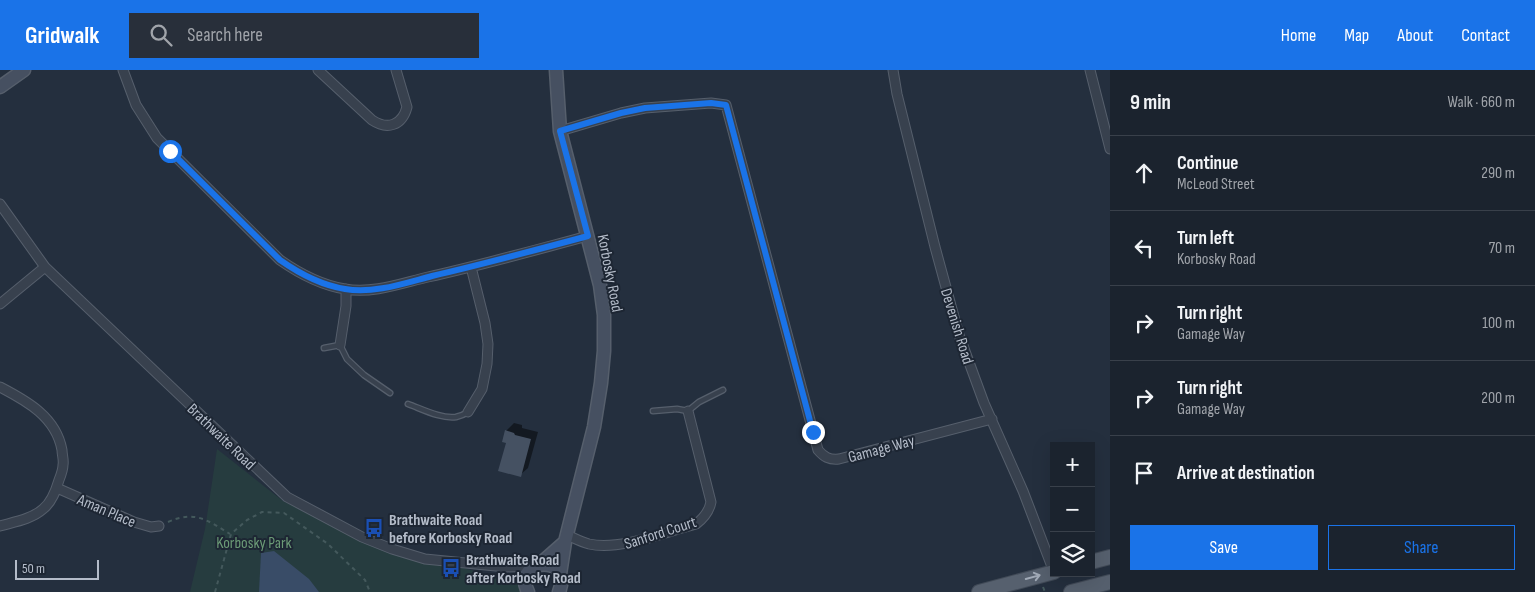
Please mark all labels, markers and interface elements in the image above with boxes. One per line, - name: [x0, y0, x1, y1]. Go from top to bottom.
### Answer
- search box: [129, 13, 479, 58]
- text: Gridwalk: [25, 21, 99, 50]
- icon: search: [147, 21, 175, 49]
- text: Search here: [187, 24, 263, 47]
- text: Home: [1281, 25, 1316, 46]
- text: Map: [1344, 25, 1369, 46]
- text: About: [1397, 25, 1433, 46]
- text: Contact: [1461, 25, 1510, 46]
- text: 9 min: [1130, 90, 1171, 115]
- text: Walk · 660 m: [1448, 93, 1515, 112]
- route start: [159, 140, 182, 163]
- text: Continue: [1177, 152, 1238, 175]
- icon: ahead: [1130, 159, 1158, 187]
- text: 290 m: [1481, 164, 1515, 183]
- text: McLeod Street: [1177, 175, 1255, 194]
- text: Turn left: [1177, 227, 1234, 250]
- street label: Korbosky Road: [593, 233, 626, 314]
- icon: left: [1130, 234, 1158, 262]
- text: 70 m: [1489, 239, 1515, 258]
- text: Korbosky Road: [1177, 250, 1256, 269]
- street label: Devenish Road: [936, 286, 977, 367]
- text: Turn right: [1177, 302, 1242, 325]
- icon: right: [1130, 309, 1158, 337]
- text: 100 m: [1482, 314, 1515, 333]
- text: Gamage Way: [1177, 325, 1245, 344]
- text: Turn right: [1177, 377, 1242, 400]
- icon: right: [1130, 384, 1158, 412]
- text: 200 m: [1481, 389, 1515, 408]
- street label: Brathwaite Road: [183, 400, 259, 474]
- text: Gamage Way: [1177, 400, 1245, 419]
- route end: [802, 421, 825, 444]
- street label: Gamage Way: [846, 431, 917, 467]
- map controls: [1050, 442, 1095, 577]
- button: +: [1050, 442, 1095, 487]
- icon: arrive: [1130, 459, 1158, 487]
- text: Arrive at destination: [1177, 462, 1315, 485]
- button: −: [1050, 487, 1095, 532]
- street label: Aman Place: [73, 490, 138, 532]
- place label: Brathwaite Road before Korbosky Road: [389, 511, 512, 548]
- street label: Sanford Court: [622, 513, 699, 554]
- bus stop icon: Brathwaite Road before Korbosky Road: [363, 517, 385, 539]
- button: Save: [1130, 525, 1318, 570]
- button: Share: [1328, 525, 1515, 570]
- button: layers: [1050, 532, 1095, 577]
- park label: Korbosky Park: [216, 534, 292, 553]
- place label: Brathwaite Road after Korbosky Road: [466, 551, 581, 588]
- scale bar: [15, 557, 99, 580]
- bus stop icon: Brathwaite Road after Korbosky Road: [440, 557, 462, 579]
- text: 50 m: [22, 560, 45, 577]
- one-way arrow: [1025, 572, 1041, 582]

